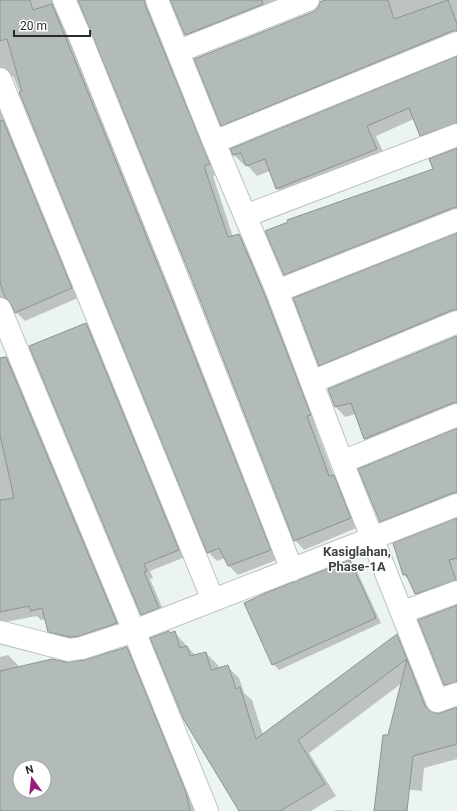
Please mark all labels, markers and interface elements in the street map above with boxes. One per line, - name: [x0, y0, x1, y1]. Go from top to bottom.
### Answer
- scale bar: [14, 12, 90, 38]
- text: 20 m: [20, 19, 47, 33]
- district label: Kasiglahan, Phase-1A: [323, 544, 391, 574]
- north arrow: [12, 759, 52, 799]
- text: N: [24, 762, 35, 777]

